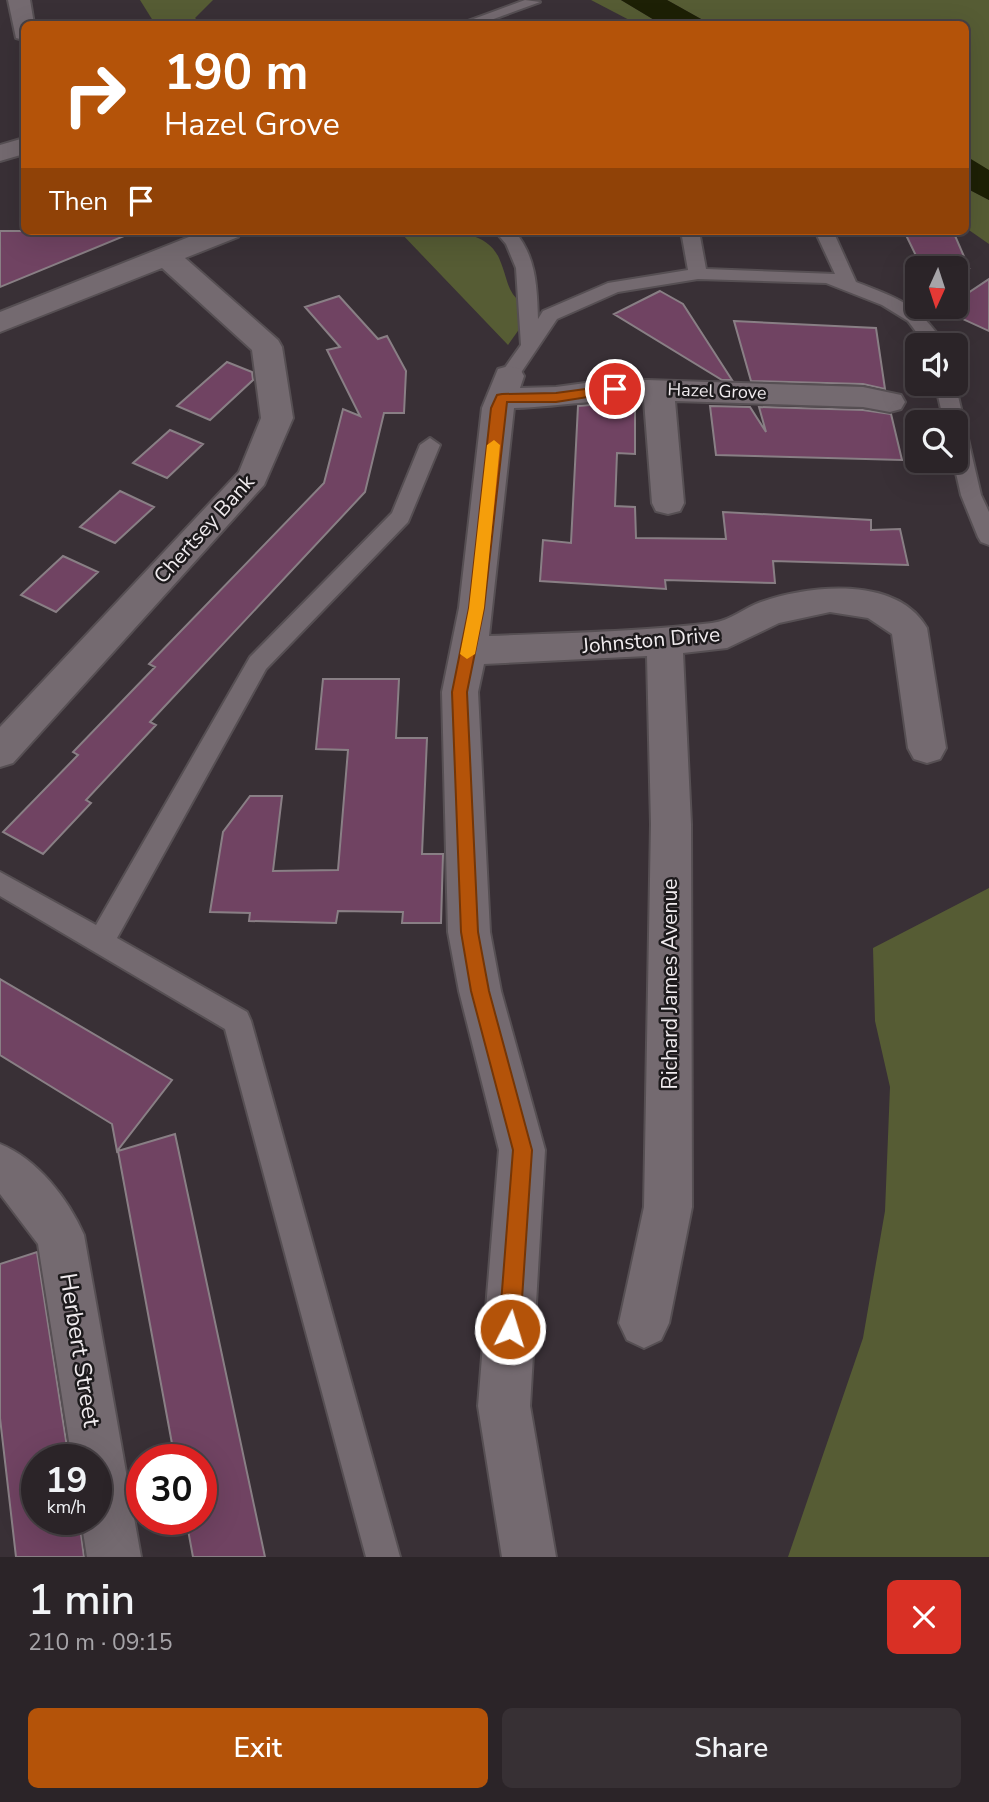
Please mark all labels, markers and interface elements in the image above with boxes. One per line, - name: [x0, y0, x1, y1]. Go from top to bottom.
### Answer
- text: 190 m: [164, 39, 308, 106]
- icon: right: [49, 49, 140, 140]
- text: Hazel Grove: [164, 103, 340, 146]
- icon: arrive: [122, 182, 160, 220]
- text: Then: [49, 184, 108, 219]
- north arrow: [905, 256, 968, 318]
- map controls: [905, 256, 968, 473]
- button: sound: [905, 333, 968, 396]
- pin: [585, 359, 645, 419]
- icon: arrive: [596, 370, 634, 408]
- street label: Hazel Grove: [667, 377, 767, 405]
- button: search: [905, 410, 968, 473]
- street label: Chertsey Bank: [148, 468, 261, 590]
- street label: Johnston Drive: [580, 620, 721, 660]
- street label: Richard James Avenue: [656, 879, 684, 1089]
- street label: Herbert Street: [52, 1271, 108, 1430]
- position arrow: [473, 1292, 547, 1366]
- speed limit sign: 30: [126, 1444, 217, 1535]
- text: 19: [45, 1457, 88, 1504]
- text: km/h: [47, 1495, 86, 1519]
- text: 1 min: [28, 1572, 135, 1629]
- button: close: [887, 1580, 961, 1654]
- text: 210 m · 09:15: [28, 1627, 173, 1658]
- button: Exit: [28, 1708, 488, 1788]
- button: Share: [502, 1708, 961, 1788]

